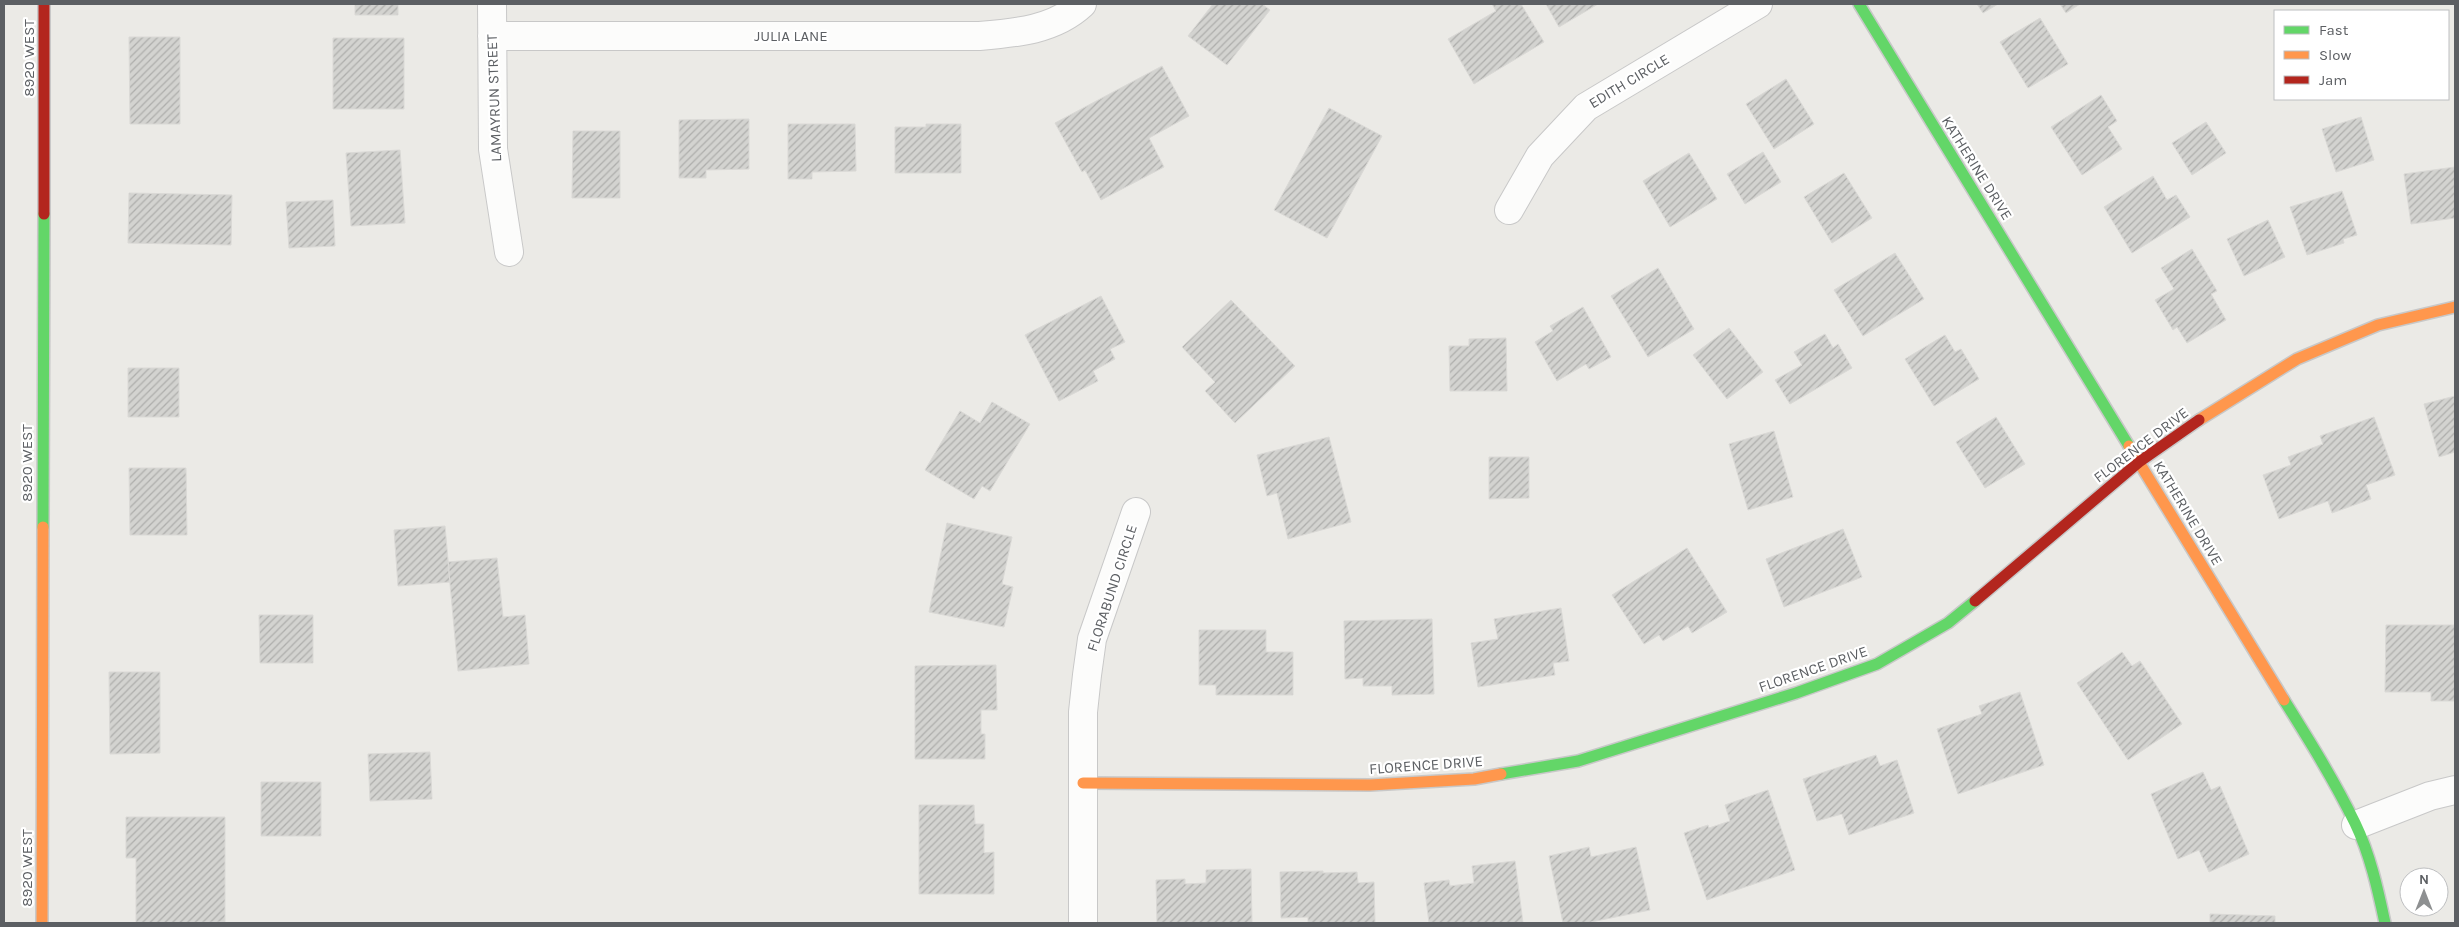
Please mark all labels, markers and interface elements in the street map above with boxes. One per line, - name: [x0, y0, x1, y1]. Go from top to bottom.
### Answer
- legend: [2274, 10, 2449, 100]
- street label: 8920 WEST: [20, 19, 38, 97]
- text: Fast: [2319, 21, 2349, 39]
- street label: JULIA LANE: [754, 27, 828, 45]
- street label: LAMAYRUN STREET: [483, 33, 505, 162]
- text: Slow: [2319, 46, 2351, 64]
- street label: EDITH CIRCLE: [1585, 50, 1673, 112]
- text: Jam: [2319, 71, 2347, 89]
- street label: KATHERINE DRIVE: [1938, 113, 2016, 223]
- street label: FLORENCE DRIVE: [2090, 404, 2192, 486]
- street label: 8920 WEST: [18, 424, 36, 502]
- street label: KATHERINE DRIVE: [2150, 457, 2226, 569]
- street label: FLORABUND CIRCLE: [1083, 522, 1141, 654]
- street label: FLORENCE DRIVE: [1756, 642, 1870, 696]
- street label: FLORENCE DRIVE: [1369, 752, 1483, 778]
- street label: 8920 WEST: [18, 829, 36, 907]
- north arrow: [2399, 867, 2449, 917]
- text: N: [2419, 871, 2429, 888]

